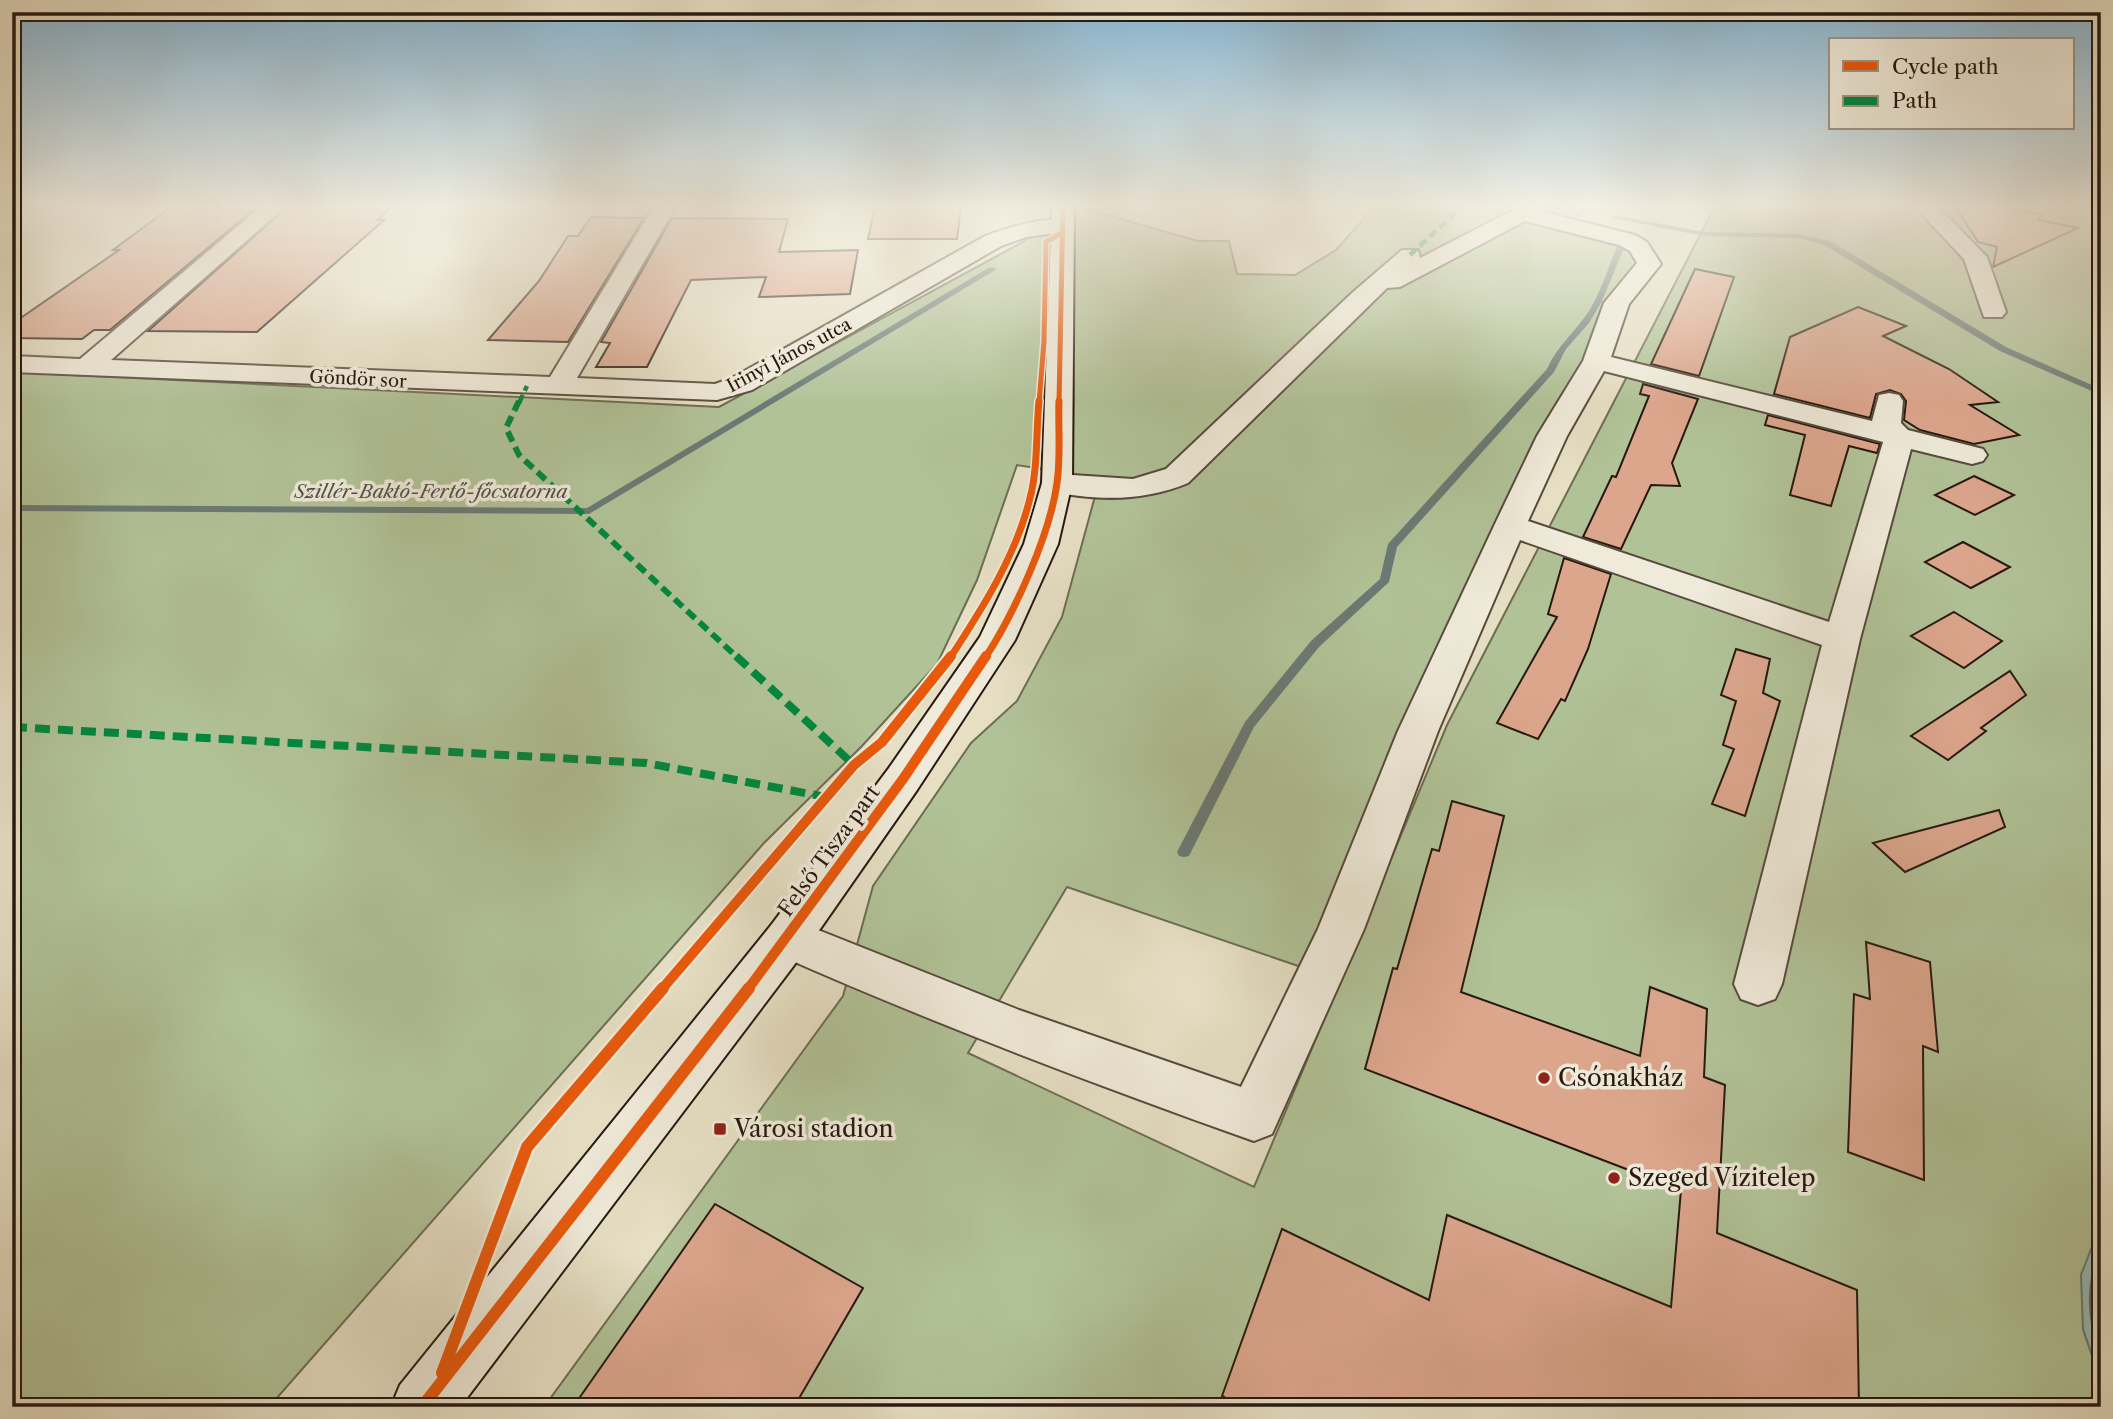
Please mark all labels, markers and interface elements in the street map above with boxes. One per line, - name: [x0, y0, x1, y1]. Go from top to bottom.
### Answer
- legend: [1829, 38, 2074, 130]
- text: Cycle path: [1892, 54, 1999, 79]
- text: Path: [1892, 88, 1937, 113]
- street label: Irinyi János utca: [723, 313, 855, 397]
- street label: Göndör sor: [309, 365, 408, 393]
- water label: Szillér-Baktó-Fertő-főcsatorna: [293, 480, 568, 503]
- street label: Felső Tisza part: [773, 780, 885, 921]
- place label: Csónakház: [1558, 1063, 1683, 1092]
- marker: Csónakház: [1536, 1070, 1552, 1086]
- place label: Városi stadion: [733, 1114, 894, 1143]
- marker: Városi stadion: [712, 1121, 728, 1137]
- place label: Szeged Vízitelep: [1628, 1163, 1816, 1192]
- marker: Szeged Vízitelep: [1606, 1170, 1622, 1186]

